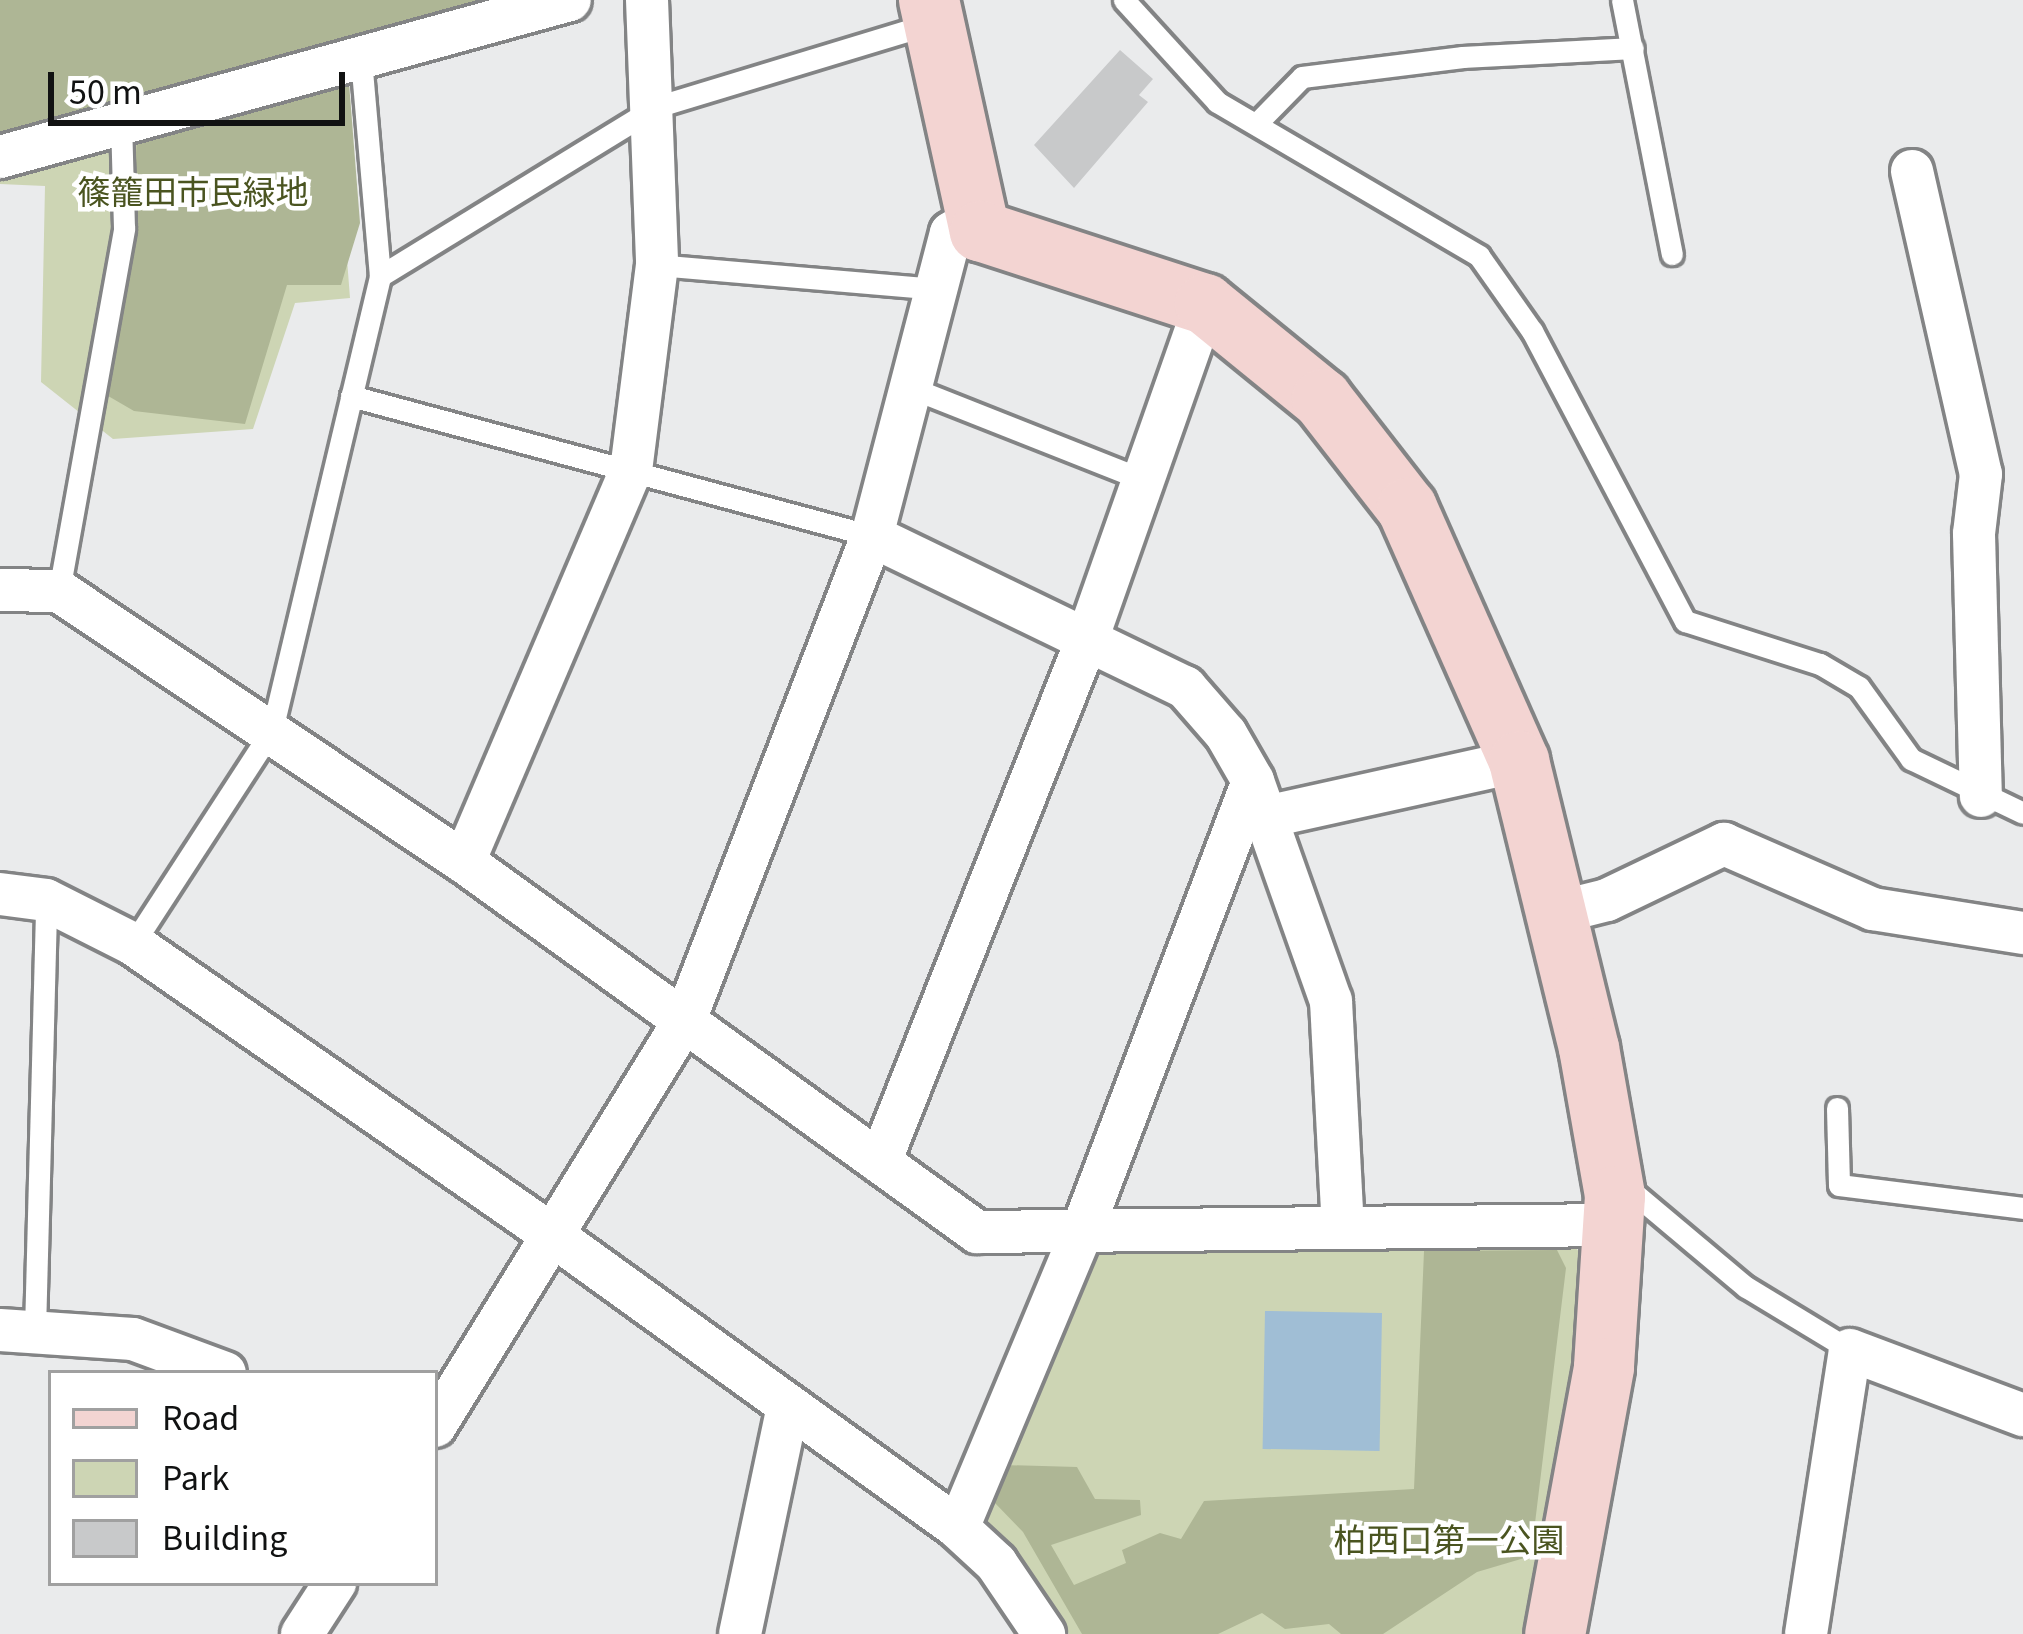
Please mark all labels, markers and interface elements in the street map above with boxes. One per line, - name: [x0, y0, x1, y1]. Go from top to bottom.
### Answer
- scale bar: [54, 48, 351, 122]
- text: 50 m: [69, 67, 142, 118]
- park label: 篠籠田市民緑地: [78, 174, 308, 214]
- legend: [48, 1370, 438, 1586]
- text: Road: [162, 1393, 239, 1444]
- text: Park: [162, 1453, 229, 1504]
- text: Building: [162, 1513, 287, 1564]
- park label: 柏西口第一公園: [1334, 1522, 1564, 1562]

